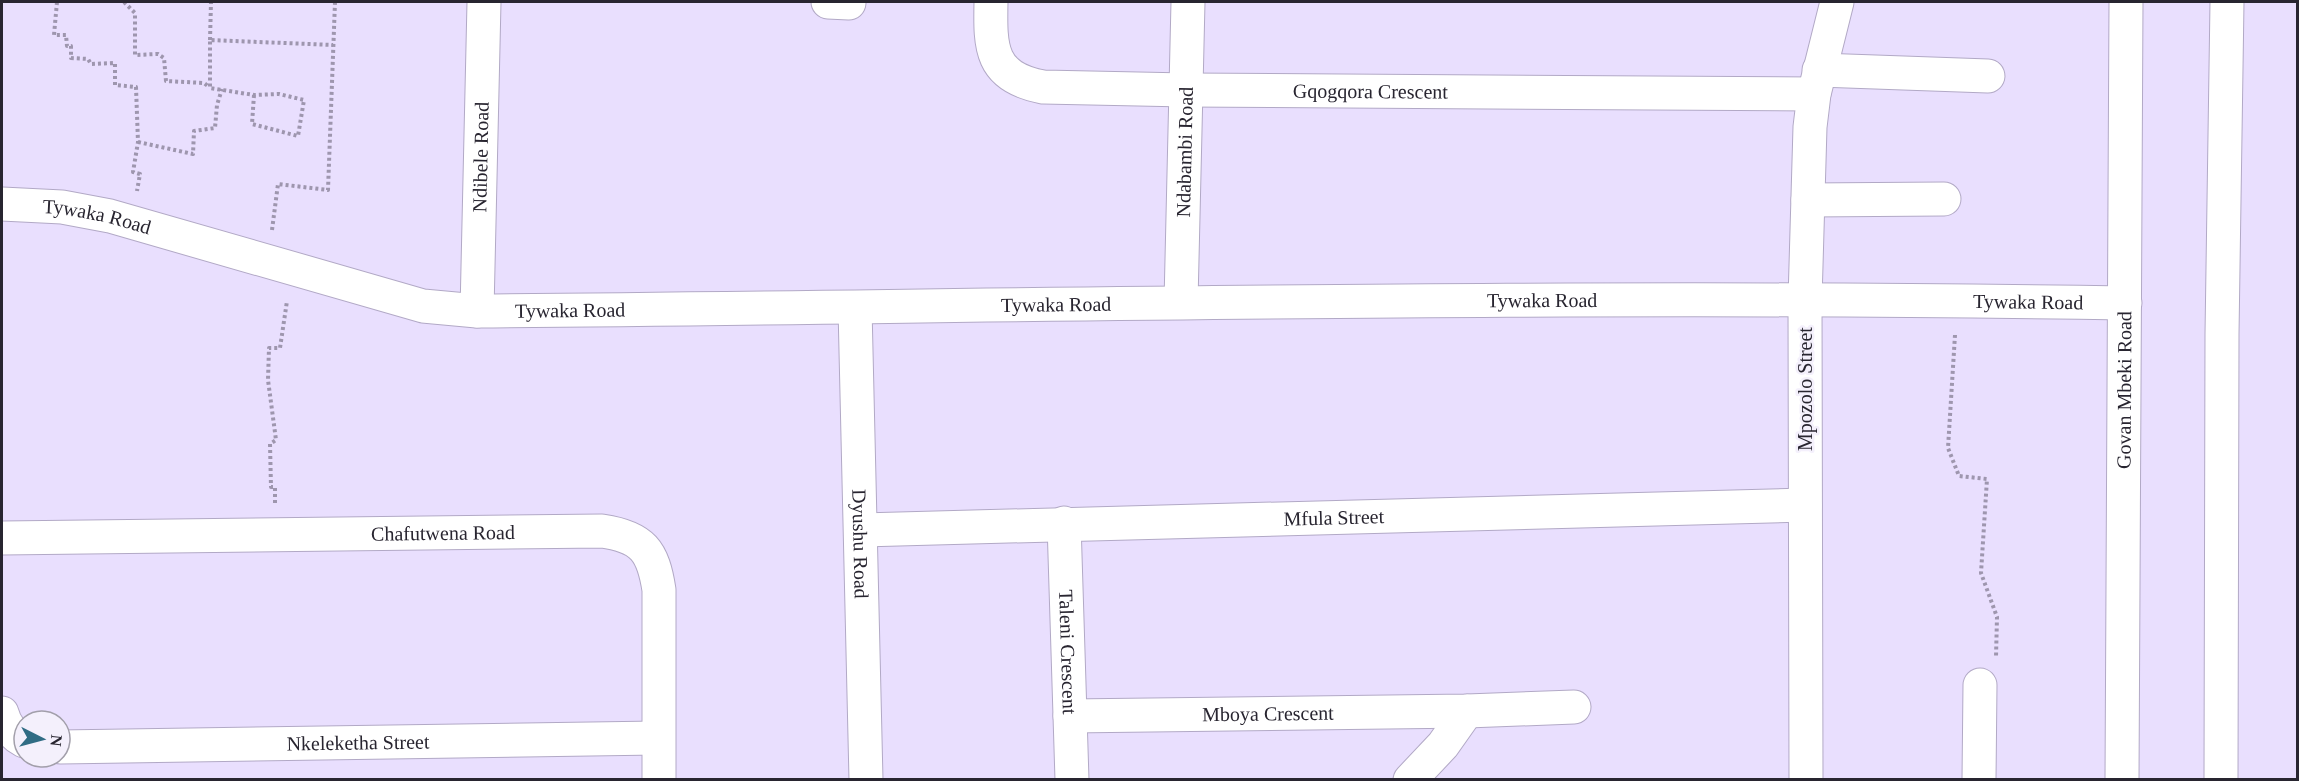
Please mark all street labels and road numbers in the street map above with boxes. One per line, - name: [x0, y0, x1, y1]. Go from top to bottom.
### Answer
- street label: Gqogqora Crescent: [1293, 80, 1448, 103]
- street label: Ndabambi Road: [1172, 87, 1197, 218]
- street label: Ndibele Road: [468, 102, 493, 213]
- street label: Tywaka Road: [42, 195, 154, 238]
- street label: Tywaka Road: [1487, 289, 1597, 312]
- street label: Tywaka Road: [1973, 290, 2083, 313]
- street label: Tywaka Road: [1001, 293, 1111, 317]
- street label: Tywaka Road: [515, 299, 625, 323]
- street label: Govan Mbeki Road: [2113, 311, 2135, 469]
- street label: Mpozolo Street: [1794, 327, 1817, 451]
- street label: Dyushu Road: [848, 489, 873, 599]
- street label: Mfula Street: [1283, 505, 1385, 530]
- street label: Chafutwena Road: [371, 521, 515, 545]
- street label: Taleni Crescent: [1055, 589, 1081, 715]
- street label: Mboya Crescent: [1202, 702, 1334, 726]
- street label: Nkeleketha Street: [286, 730, 430, 755]

